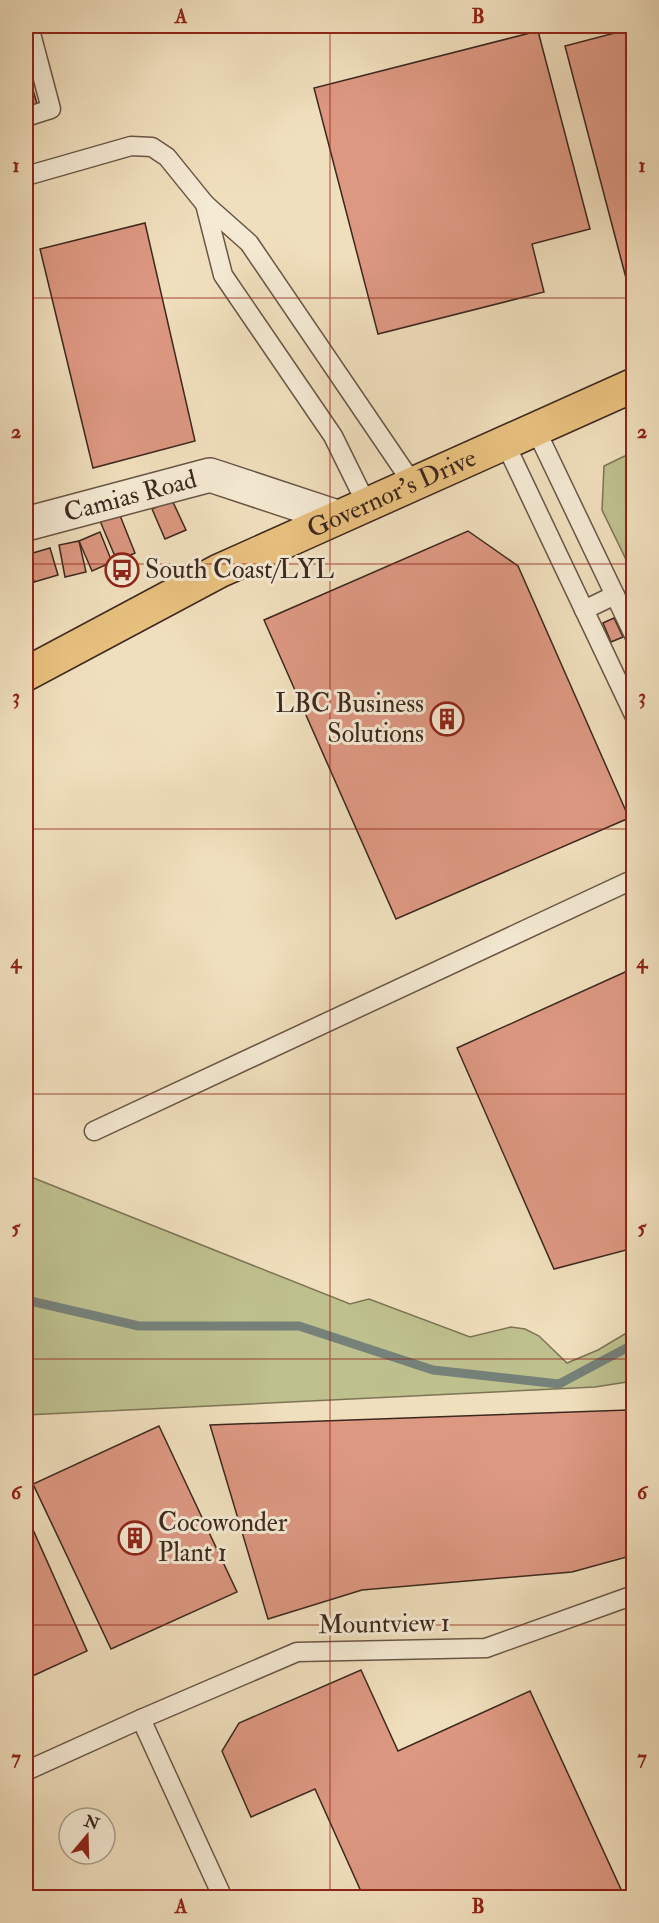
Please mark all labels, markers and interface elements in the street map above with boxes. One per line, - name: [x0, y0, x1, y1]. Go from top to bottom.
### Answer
- text: A: [174, 4, 188, 29]
- text: B: [471, 4, 485, 29]
- text: 1: [12, 153, 20, 178]
- text: 1: [638, 153, 646, 178]
- text: 2: [11, 419, 21, 444]
- text: 2: [637, 419, 647, 444]
- street label: Governor's Drive: [302, 442, 481, 545]
- street label: Camias Road: [60, 463, 200, 529]
- bus stop icon: South Coast/LYL: [104, 552, 140, 588]
- place label: South Coast/LYL: [145, 554, 334, 586]
- text: 3: [12, 684, 20, 709]
- text: 3: [638, 684, 646, 709]
- place label: LBC Business Solutions: [275, 688, 424, 750]
- building icon: LBC Business Solutions: [429, 701, 465, 737]
- text: 4: [10, 949, 23, 974]
- text: 4: [636, 949, 649, 974]
- text: 5: [12, 1215, 22, 1240]
- text: 5: [638, 1215, 648, 1240]
- text: 6: [11, 1480, 23, 1505]
- text: 6: [637, 1480, 649, 1505]
- place label: Cocowonder Plant 1: [158, 1507, 288, 1569]
- building icon: Cocowonder Plant 1: [117, 1520, 153, 1556]
- street label: Mountview 1: [318, 1607, 450, 1641]
- text: 7: [11, 1745, 21, 1770]
- text: 7: [637, 1745, 647, 1770]
- north arrow: [57, 1806, 117, 1866]
- text: N: [81, 1811, 102, 1835]
- text: A: [174, 1894, 188, 1919]
- text: B: [471, 1894, 485, 1919]

